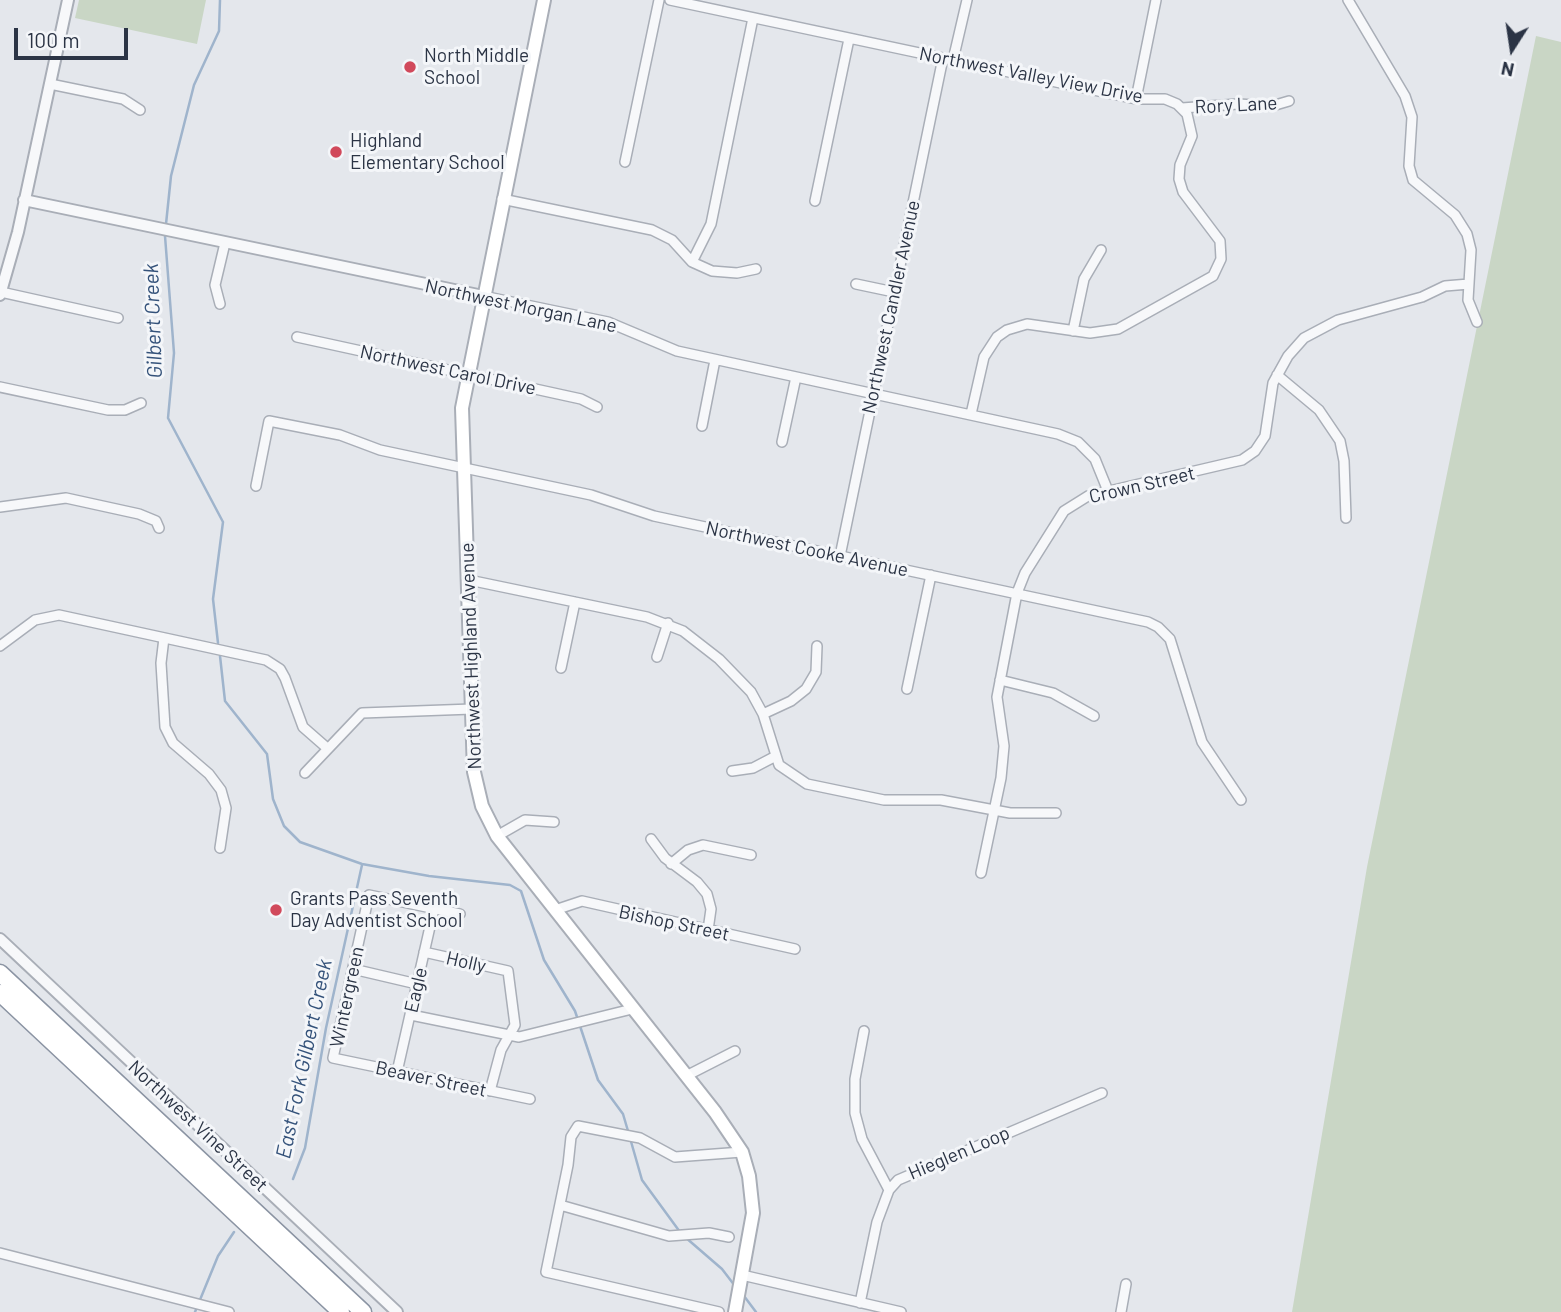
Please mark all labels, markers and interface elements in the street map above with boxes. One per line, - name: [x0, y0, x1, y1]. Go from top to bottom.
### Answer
- scale bar: [18, 14, 131, 58]
- north arrow: [1477, 14, 1547, 84]
- text: 100 m: [27, 27, 80, 52]
- street label: Northwest Valley View Drive: [917, 42, 1145, 108]
- place label: North Middle School: [424, 45, 529, 89]
- text: N: [1499, 57, 1516, 83]
- marker: North Middle School: [402, 59, 418, 75]
- street label: Rory Lane: [1194, 91, 1278, 119]
- place label: Highland Elementary School: [350, 130, 505, 174]
- marker: Highland Elementary School: [328, 144, 344, 160]
- street label: Northwest Candler Avenue: [857, 198, 925, 416]
- water label: Gilbert Creek: [138, 263, 168, 379]
- street label: Northwest Morgan Lane: [423, 274, 619, 338]
- street label: Northwest Carol Drive: [358, 340, 538, 400]
- street label: Crown Street: [1087, 462, 1197, 508]
- street label: Northwest Cooke Avenue: [704, 516, 910, 582]
- street label: Northwest Highland Avenue: [456, 542, 486, 770]
- place label: Grants Pass Seventh Day Adventist School: [290, 888, 462, 932]
- street label: Bishop Street: [617, 900, 731, 946]
- marker: Grants Pass Seventh Day Adventist School: [268, 902, 284, 918]
- street label: Wintergreen: [325, 944, 369, 1050]
- street label: Holly: [444, 946, 488, 978]
- water label: East Fork Gilbert Creek: [271, 957, 337, 1161]
- street label: Eagle: [400, 965, 432, 1015]
- street label: Northwest Vine Street: [123, 1055, 273, 1197]
- street label: Beaver Street: [373, 1056, 489, 1102]
- street label: Hieglen Loop: [905, 1121, 1013, 1185]

